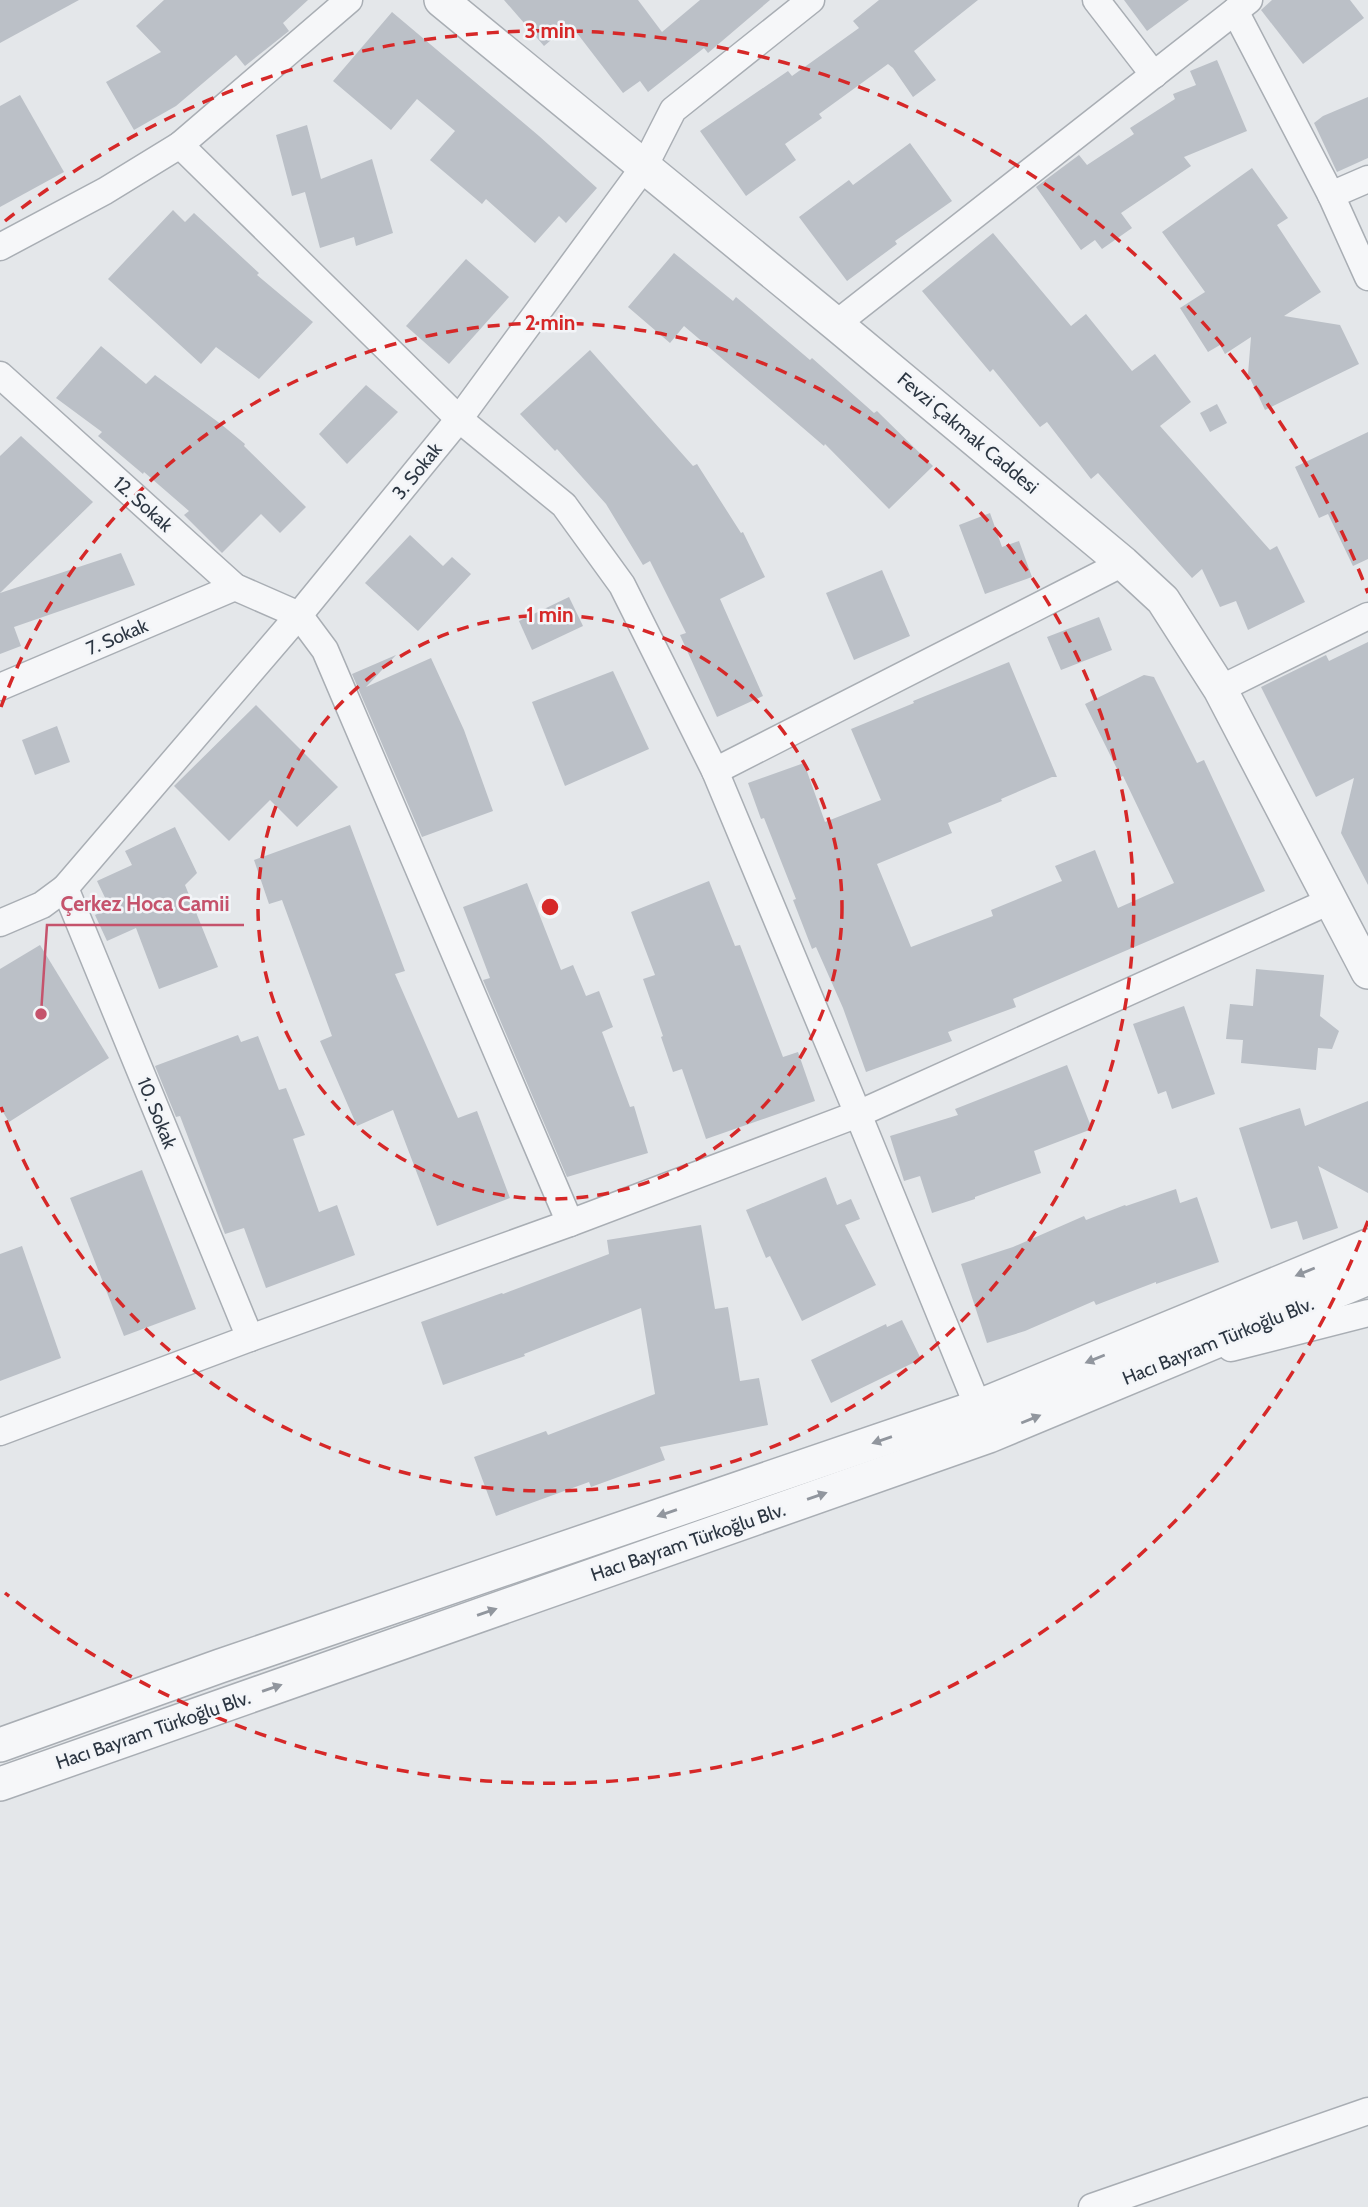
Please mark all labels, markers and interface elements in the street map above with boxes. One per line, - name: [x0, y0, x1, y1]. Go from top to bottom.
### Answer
- text: 3 min: [525, 18, 575, 43]
- text: 2 min: [525, 310, 575, 335]
- street label: Fevzi Çakmak Caddesi: [893, 367, 1043, 499]
- street label: 3. Sokak: [387, 438, 447, 504]
- street label: 12. Sokak: [109, 471, 178, 537]
- text: 1 min: [526, 602, 574, 627]
- street label: 7. Sokak: [83, 614, 152, 660]
- callout: Çerkez Hoca Camii: [47, 883, 244, 925]
- text: Çerkez Hoca Camii: [61, 891, 229, 916]
- centre of rings: [538, 895, 562, 919]
- street label: 10. Sokak: [132, 1074, 182, 1152]
- one-way arrow: [1295, 1266, 1315, 1278]
- street label: Hacı Bayram Türkoğlu Blv.: [1119, 1292, 1317, 1390]
- one-way arrow: [1084, 1353, 1105, 1364]
- one-way arrow: [1021, 1413, 1042, 1424]
- one-way arrow: [871, 1435, 892, 1446]
- one-way arrow: [807, 1490, 828, 1501]
- street label: Hacı Bayram Türkoğlu Blv.: [588, 1498, 788, 1586]
- one-way arrow: [656, 1508, 677, 1519]
- one-way arrow: [477, 1607, 498, 1618]
- one-way arrow: [262, 1682, 283, 1693]
- street label: Hacı Bayram Türkoğlu Blv.: [53, 1686, 253, 1774]

